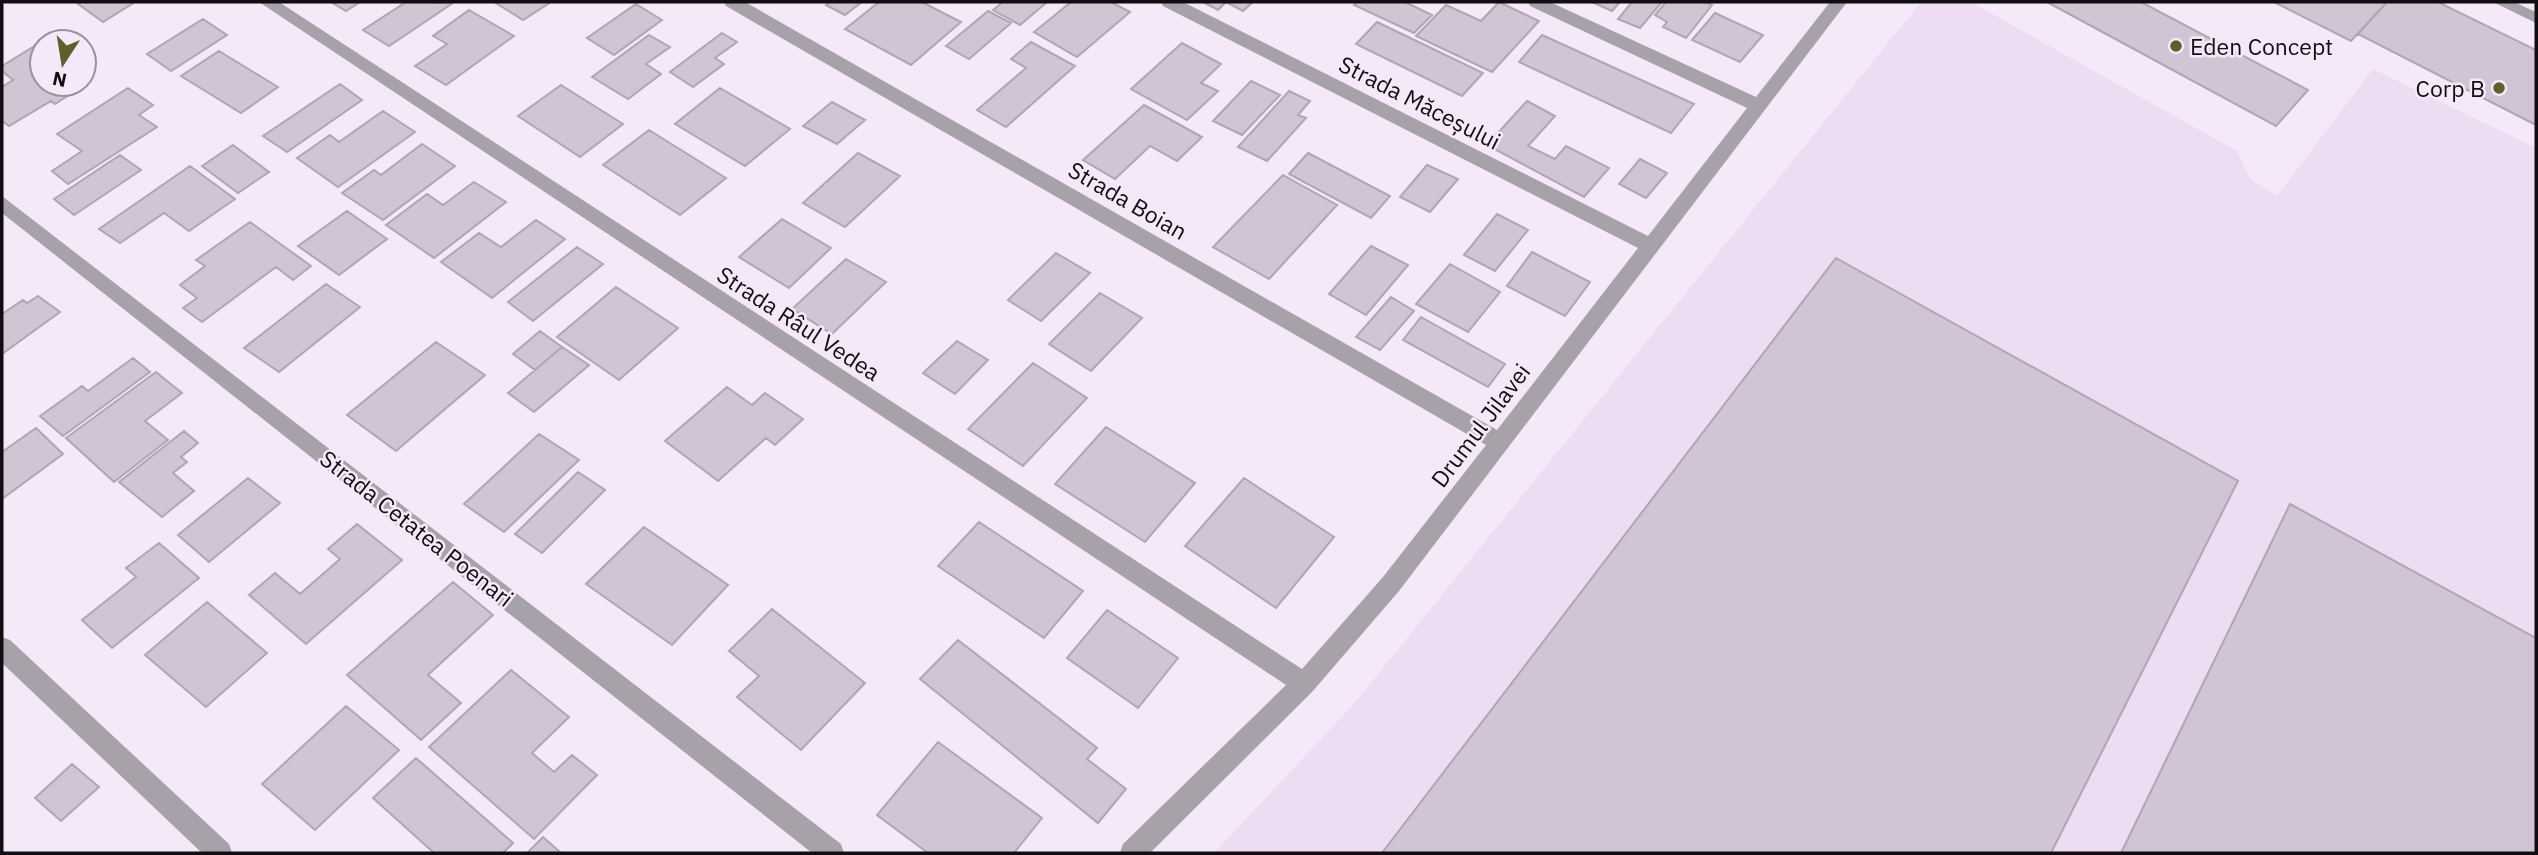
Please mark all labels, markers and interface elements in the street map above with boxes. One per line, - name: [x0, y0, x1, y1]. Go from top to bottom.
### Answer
- north arrow: [28, 28, 98, 98]
- place label: Eden Concept: [2190, 31, 2333, 61]
- marker: Eden Concept: [2168, 38, 2184, 54]
- street label: Strada Măceșului: [1334, 48, 1506, 156]
- text: N: [50, 66, 69, 93]
- place label: Corp B: [2416, 73, 2485, 103]
- marker: Corp B: [2491, 80, 2507, 96]
- street label: Strada Boian: [1063, 154, 1193, 246]
- street label: Strada Râul Vedea: [712, 259, 886, 387]
- street label: Drumul Jilavei: [1424, 357, 1536, 493]
- street label: Strada Cetatea Poenari: [314, 443, 520, 613]

